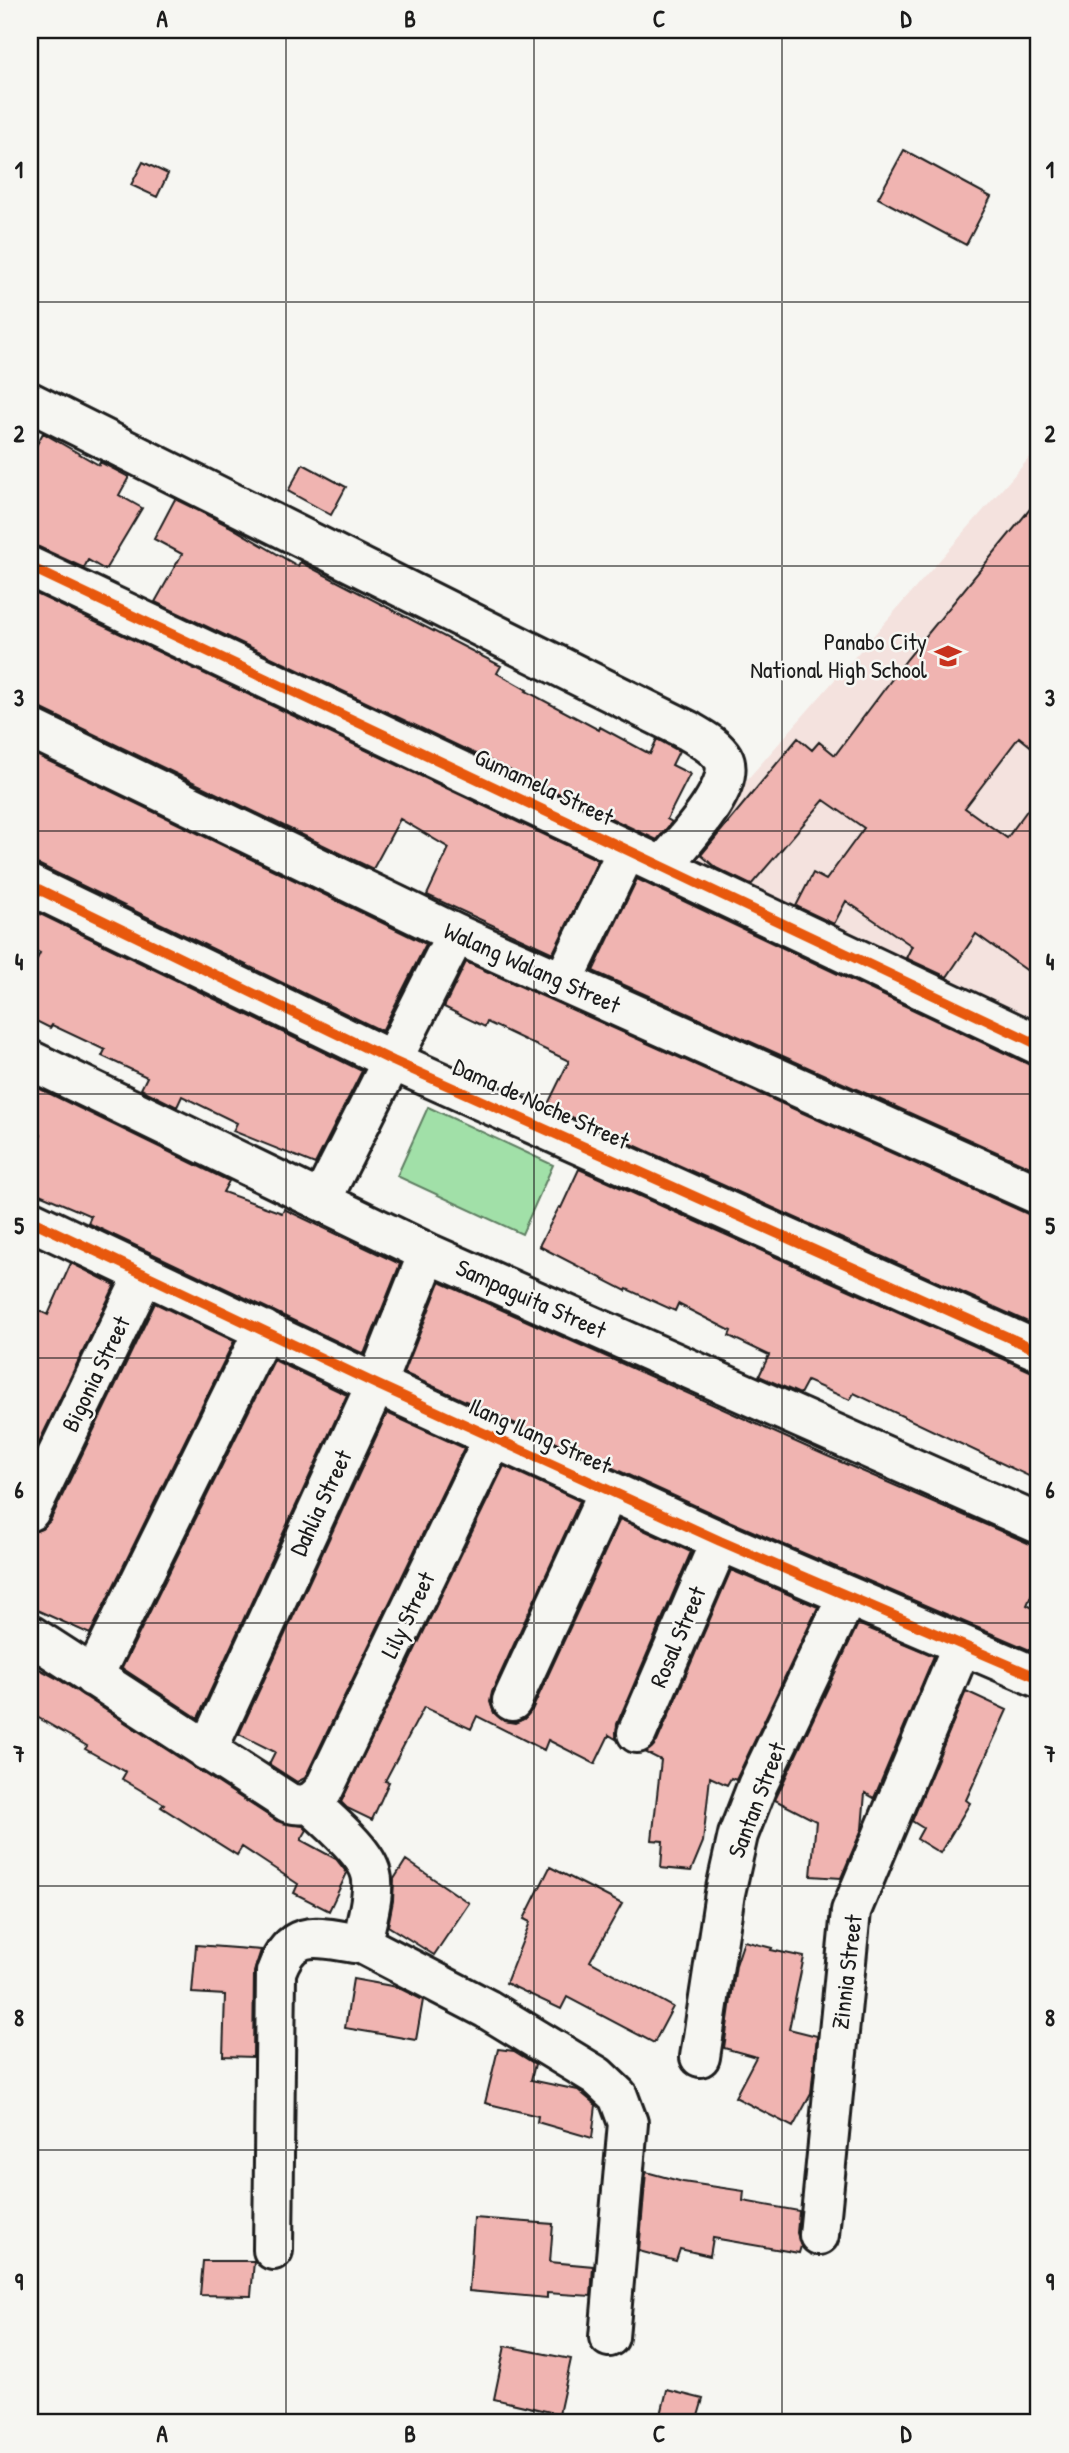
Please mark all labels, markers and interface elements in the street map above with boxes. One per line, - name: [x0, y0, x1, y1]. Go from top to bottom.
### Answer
- text: A: [156, 3, 168, 34]
- text: B: [404, 3, 416, 34]
- text: C: [653, 3, 665, 34]
- text: D: [901, 3, 913, 34]
- text: 1: [15, 154, 23, 185]
- text: 1: [1046, 154, 1054, 185]
- text: 2: [14, 418, 25, 449]
- text: 2: [1045, 418, 1056, 449]
- place label: Panabo City National High School: [750, 625, 928, 685]
- school or university icon: Panabo City National High School: [933, 641, 963, 671]
- text: 3: [14, 682, 24, 713]
- text: 3: [1045, 682, 1055, 713]
- street label: Gumamela Street: [470, 740, 620, 833]
- street label: Walang Walang Street: [439, 914, 626, 1021]
- text: 4: [15, 946, 24, 977]
- text: 4: [1046, 946, 1055, 977]
- street label: Dama de Noche Street: [448, 1050, 635, 1156]
- text: 5: [14, 1210, 24, 1241]
- text: 5: [1045, 1210, 1055, 1241]
- street label: Sampaguita Street: [451, 1251, 612, 1346]
- street label: Bigonia Street: [53, 1310, 137, 1437]
- street label: Ilang Ilang Street: [464, 1389, 617, 1481]
- street label: Dahlia Street: [282, 1444, 359, 1561]
- text: 6: [14, 1474, 24, 1505]
- text: 6: [1045, 1474, 1055, 1505]
- street label: Lily Street: [373, 1565, 442, 1663]
- street label: Rosal Street: [641, 1580, 713, 1692]
- street label: Santan Street: [719, 1737, 793, 1862]
- text: 7: [12, 1738, 25, 1769]
- text: 7: [1043, 1738, 1056, 1769]
- street label: Zinnia Street: [823, 1912, 869, 2031]
- text: 8: [14, 2002, 24, 2033]
- text: 8: [1045, 2002, 1055, 2033]
- text: 9: [15, 2266, 24, 2297]
- text: 9: [1046, 2266, 1055, 2297]
- text: A: [156, 2418, 168, 2449]
- text: B: [404, 2418, 416, 2449]
- text: C: [653, 2418, 665, 2449]
- text: D: [901, 2418, 913, 2449]

